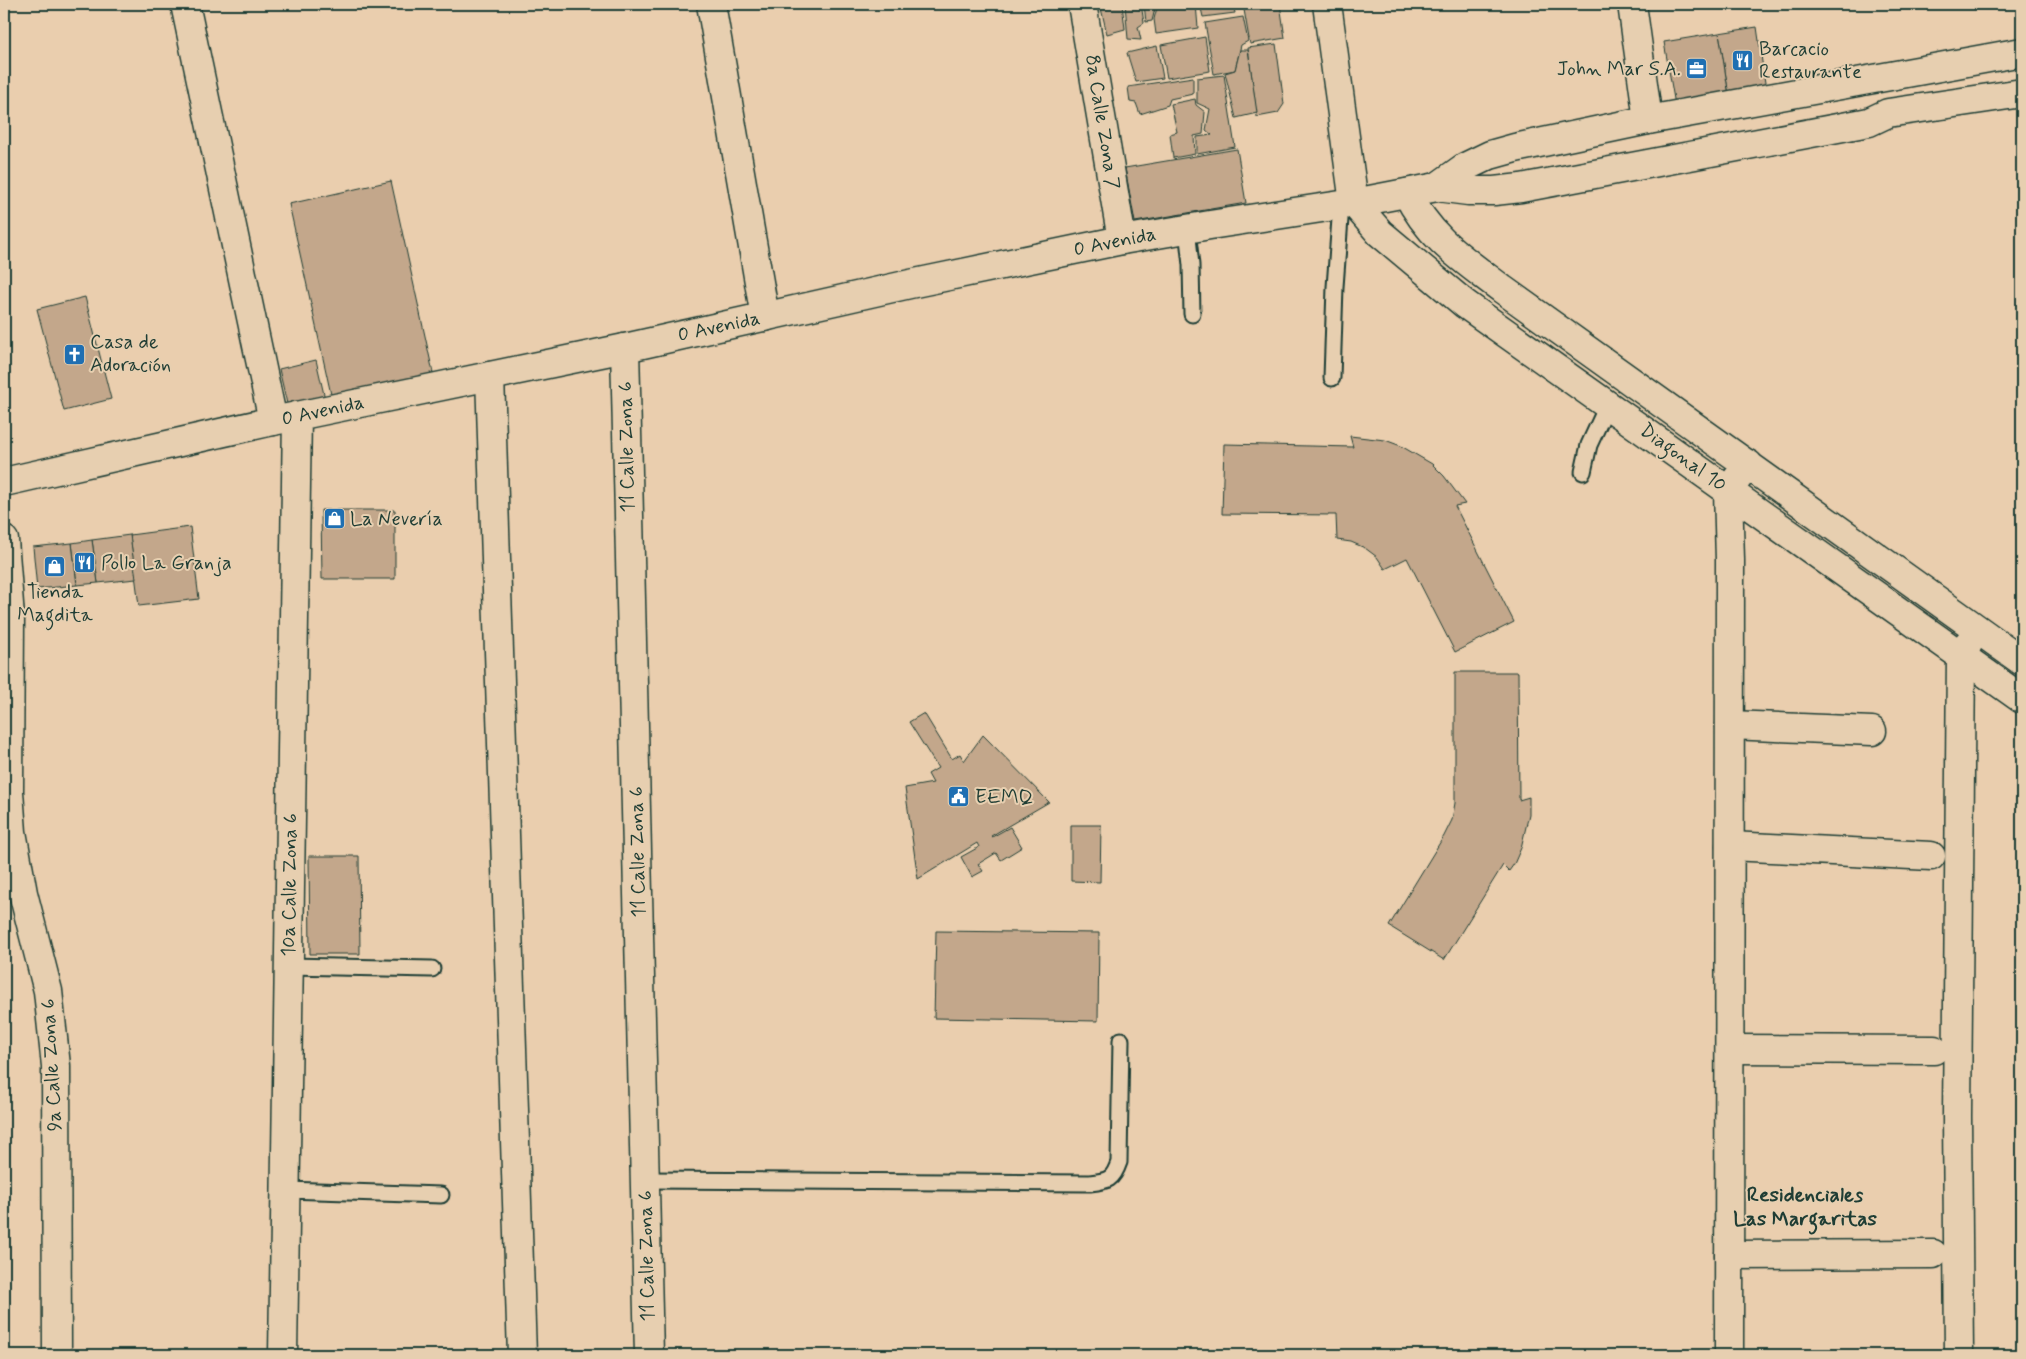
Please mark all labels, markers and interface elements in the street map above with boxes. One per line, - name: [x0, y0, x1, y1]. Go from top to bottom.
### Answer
- place label: Barcacio Restaurante: [1759, 36, 1862, 86]
- restaurant icon: Barcacio Restaurante: [1731, 49, 1755, 73]
- street label: 8a Calle Zona 7: [1078, 53, 1126, 191]
- place label: John Mar S.A.: [1557, 56, 1681, 83]
- office icon: John Mar S.A.: [1685, 57, 1709, 81]
- street label: 0 Avenida: [1071, 221, 1159, 263]
- street label: 0 Avenida: [675, 305, 763, 349]
- place label: Casa de Adoración: [90, 329, 171, 379]
- church icon: Casa de Adoración: [62, 342, 86, 366]
- street label: 11 Calle Zona 6: [612, 381, 642, 513]
- street label: 0 Avenida: [279, 389, 367, 433]
- street label: Diagonal 10: [1633, 417, 1732, 500]
- place label: La Nevería: [350, 506, 443, 533]
- shop icon: La Nevería: [322, 507, 346, 531]
- place label: Pollo La Granja: [101, 550, 232, 577]
- restaurant icon: Pollo La Granja: [73, 551, 97, 575]
- shop icon: Tienda Magdita: [43, 554, 67, 578]
- place label: Tienda Magdita: [17, 579, 94, 631]
- place label: EEMQ: [975, 784, 1034, 811]
- public building icon: EEMQ: [947, 785, 971, 809]
- street label: 11 Calle Zona 6: [623, 786, 653, 918]
- street label: 10a Calle Zona 6: [275, 813, 305, 957]
- street label: 9a Calle Zona 6: [35, 998, 69, 1132]
- district label: Residenciales Las Margaritas: [1733, 1181, 1877, 1235]
- street label: 11 Calle Zona 6: [632, 1190, 662, 1322]

